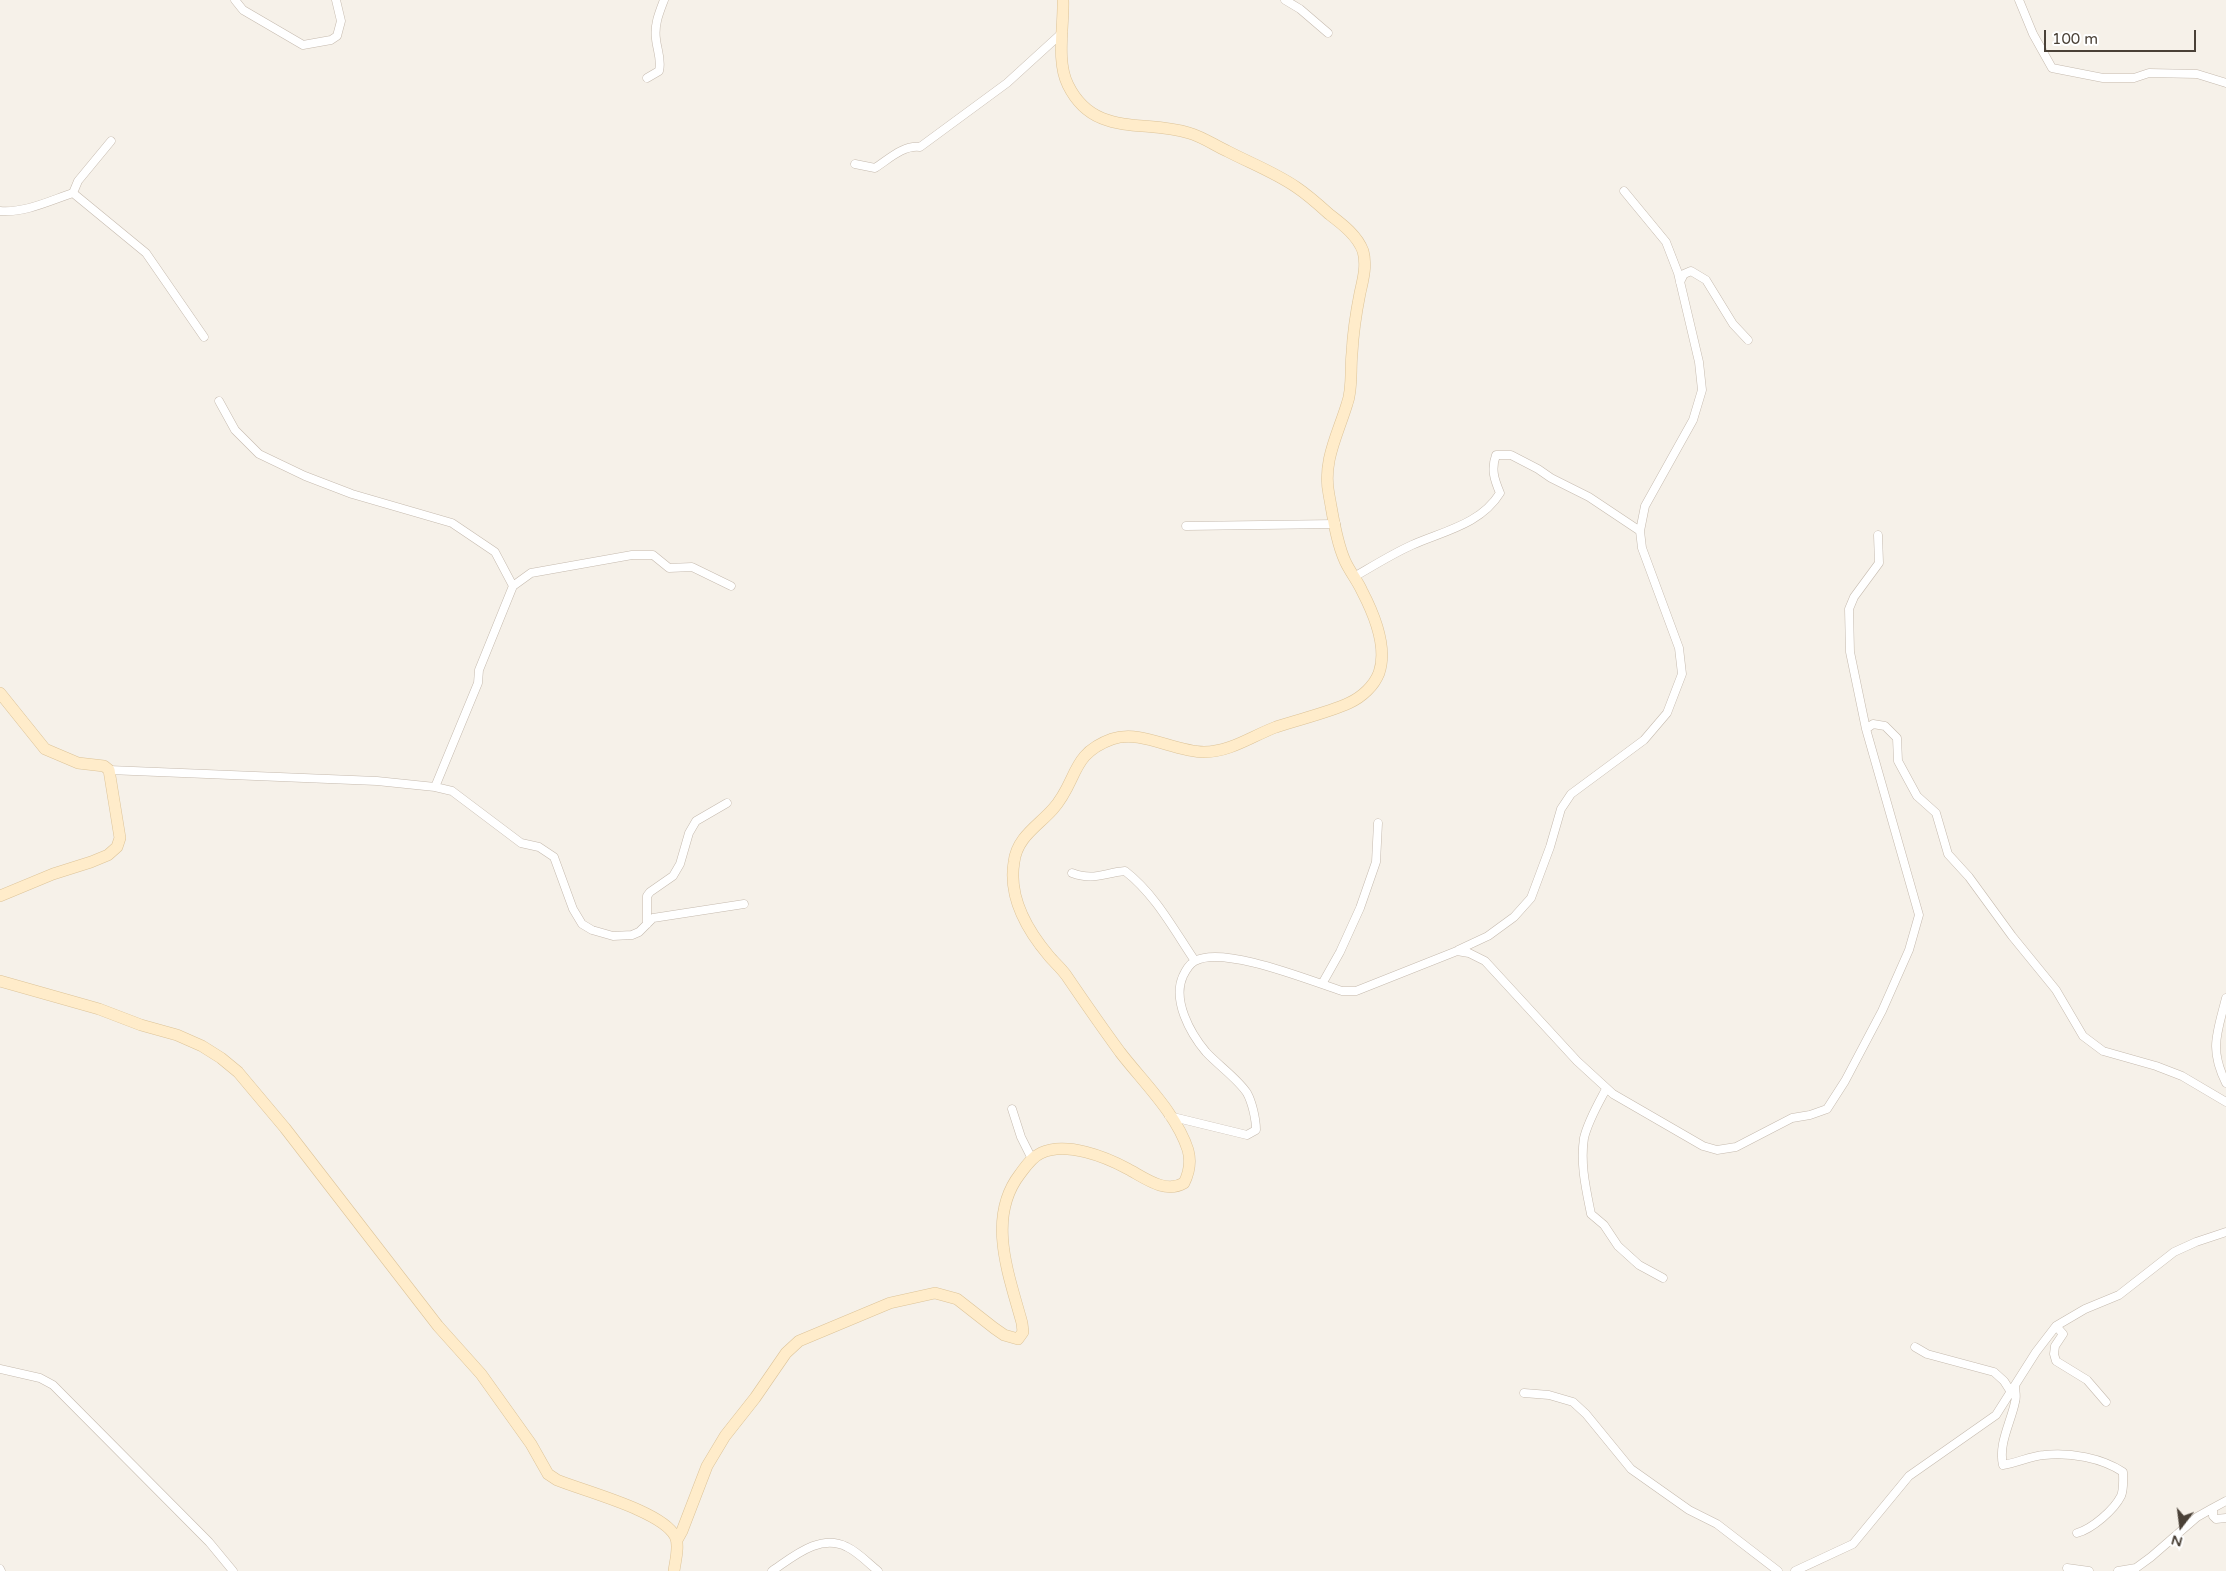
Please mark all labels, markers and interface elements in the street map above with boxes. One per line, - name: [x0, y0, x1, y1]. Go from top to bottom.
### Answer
- scale bar: [2046, 20, 2198, 52]
- text: 100 m: [2052, 30, 2098, 48]
- north arrow: [2156, 1501, 2206, 1551]
- text: N: [2169, 1531, 2185, 1551]

